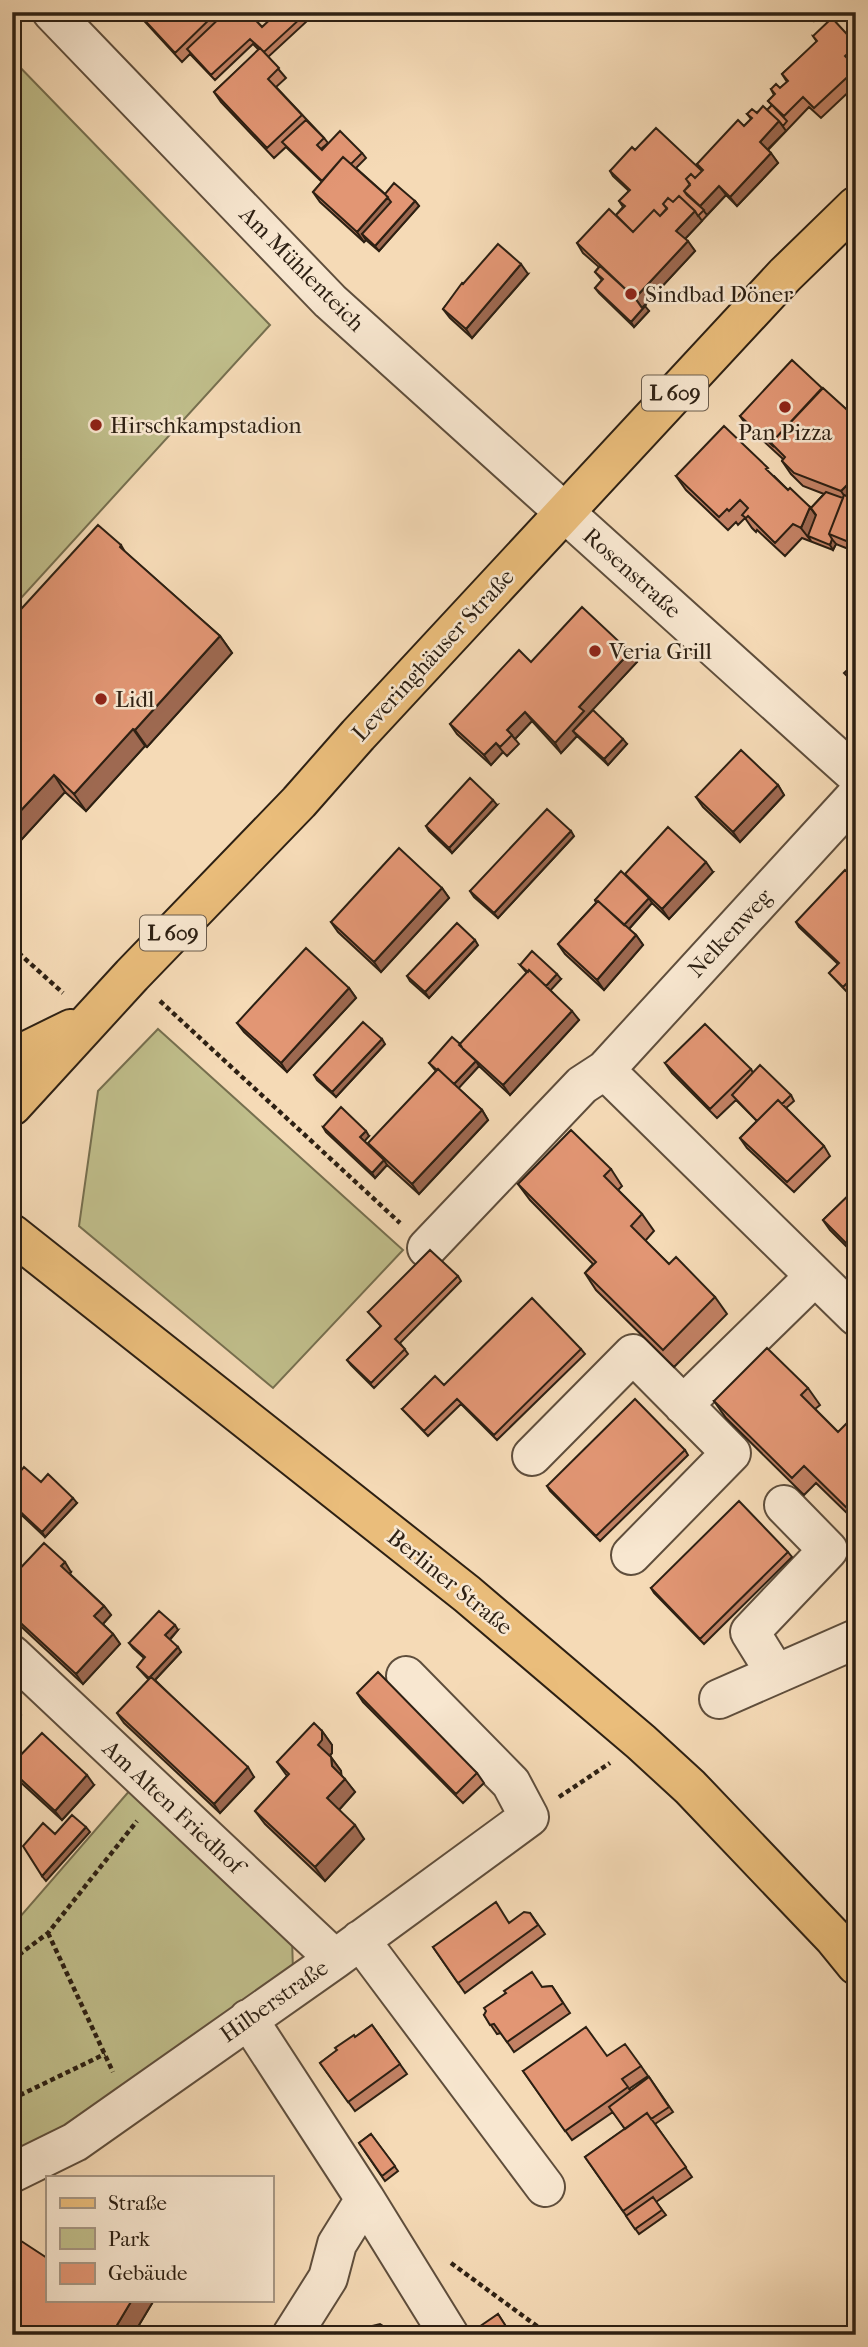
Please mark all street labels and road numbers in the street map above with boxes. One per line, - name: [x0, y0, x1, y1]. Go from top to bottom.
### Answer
- street label: Am Mühlenteich: [233, 200, 370, 337]
- road number: L 609: [642, 376, 708, 410]
- street label: Rosenstraße: [577, 522, 687, 624]
- street label: Leveringhäuser Straße: [346, 563, 520, 747]
- street label: Nelkenweg: [682, 883, 778, 983]
- road number: L 609: [140, 916, 206, 950]
- street label: Berliner Straße: [382, 1523, 518, 1641]
- street label: Am Alten Friedhof: [96, 1734, 252, 1882]
- street label: Hilberstraße: [215, 1954, 333, 2048]

